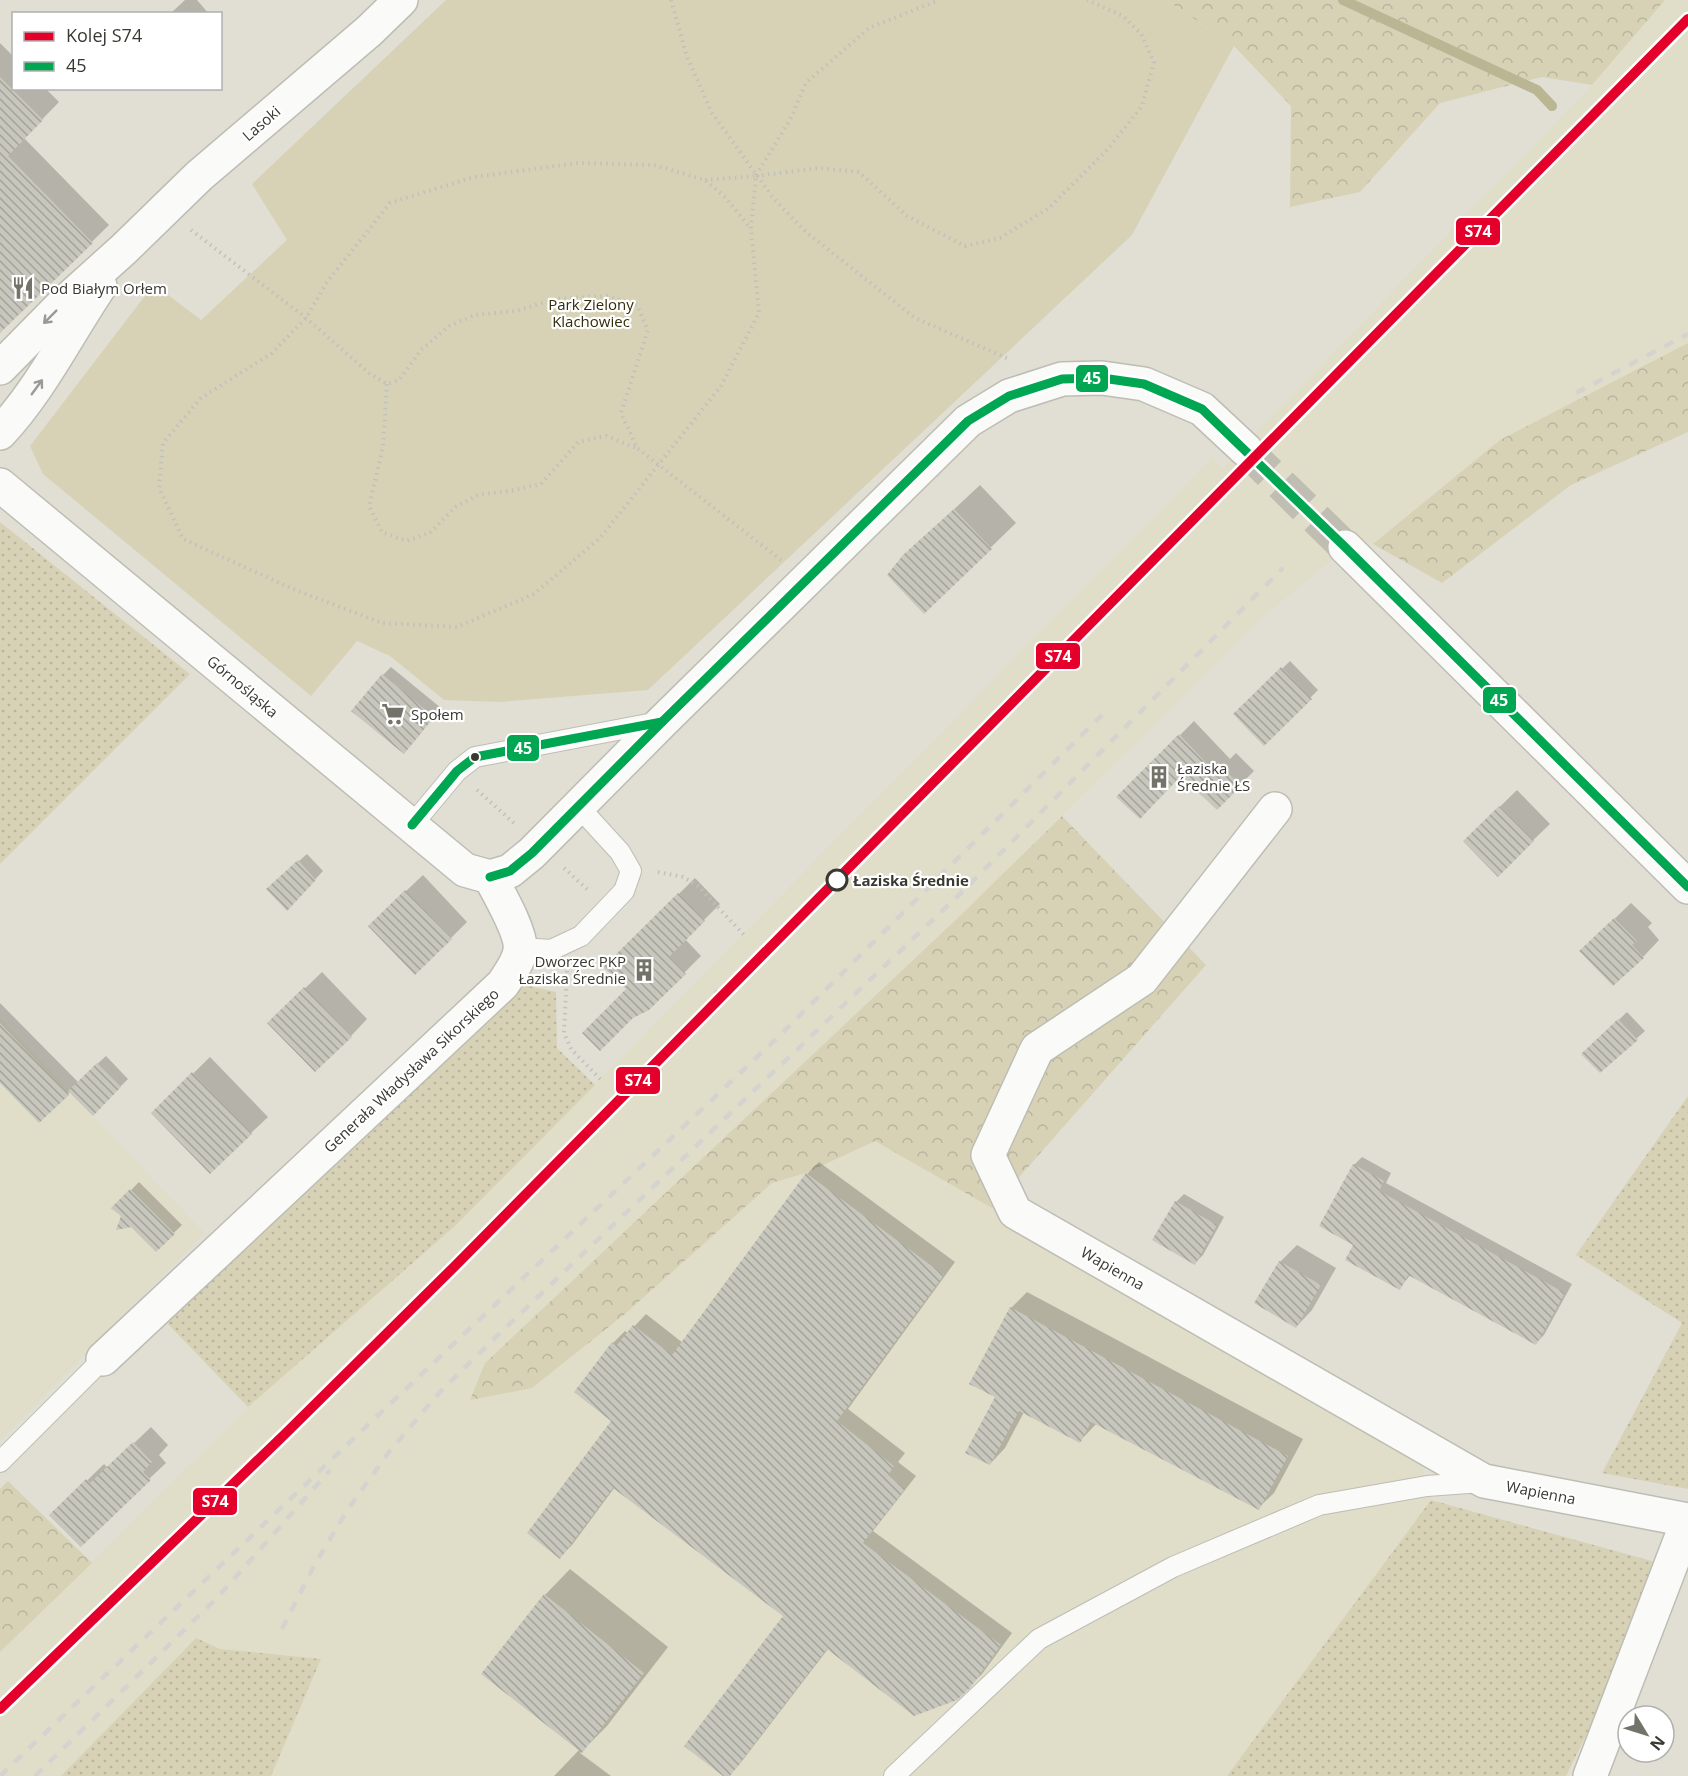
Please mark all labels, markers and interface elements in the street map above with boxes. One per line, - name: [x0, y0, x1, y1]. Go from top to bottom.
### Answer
- legend: [12, 12, 222, 90]
- text: Kolej S74: [66, 23, 142, 47]
- text: 45: [66, 53, 87, 77]
- street label: Lasoki: [238, 101, 284, 145]
- line badge: S74: [1455, 217, 1501, 246]
- text: S74: [1464, 220, 1492, 242]
- restaurant icon: Pod Białym Orłem: [10, 275, 36, 301]
- place label: Pod Białym Orłem: [41, 278, 167, 298]
- park label: Park Zielony Klachowiec: [548, 294, 634, 331]
- one-way arrow: [43, 310, 57, 325]
- line badge: 45: [1075, 364, 1109, 393]
- text: 45: [1083, 367, 1101, 389]
- one-way arrow: [30, 380, 43, 396]
- line badge: S74: [1035, 642, 1081, 670]
- text: S74: [1044, 645, 1072, 667]
- street label: Górnośląska: [203, 650, 283, 722]
- line badge: 45: [1482, 686, 1517, 714]
- text: 45: [1490, 689, 1508, 711]
- supermarket icon: Społem: [380, 701, 406, 727]
- place label: Społem: [411, 704, 464, 724]
- line badge: 45: [506, 734, 540, 762]
- text: 45: [514, 737, 532, 759]
- unlabelled marker: [469, 751, 481, 763]
- place label: Łaziska Średnie ŁS: [1177, 758, 1250, 795]
- building icon: Łaziska Średnie ŁS: [1146, 764, 1172, 790]
- marker: Łaziska Średnie: [826, 869, 848, 891]
- place label: Łaziska Średnie: [853, 870, 969, 890]
- place label: Dworzec PKP Łaziska Średnie: [518, 951, 626, 988]
- building icon: Dworzec PKP Łaziska Średnie: [631, 957, 657, 983]
- street label: Generała Władysława Sikorskiego: [319, 983, 503, 1157]
- line badge: S74: [615, 1066, 661, 1095]
- text: S74: [624, 1069, 652, 1091]
- street label: Wapienna: [1078, 1242, 1148, 1294]
- street label: Wapienna: [1505, 1475, 1577, 1509]
- line badge: S74: [192, 1487, 238, 1516]
- text: S74: [201, 1490, 229, 1512]
- north arrow: [1616, 1704, 1676, 1764]
- text: N: [1645, 1731, 1670, 1755]

